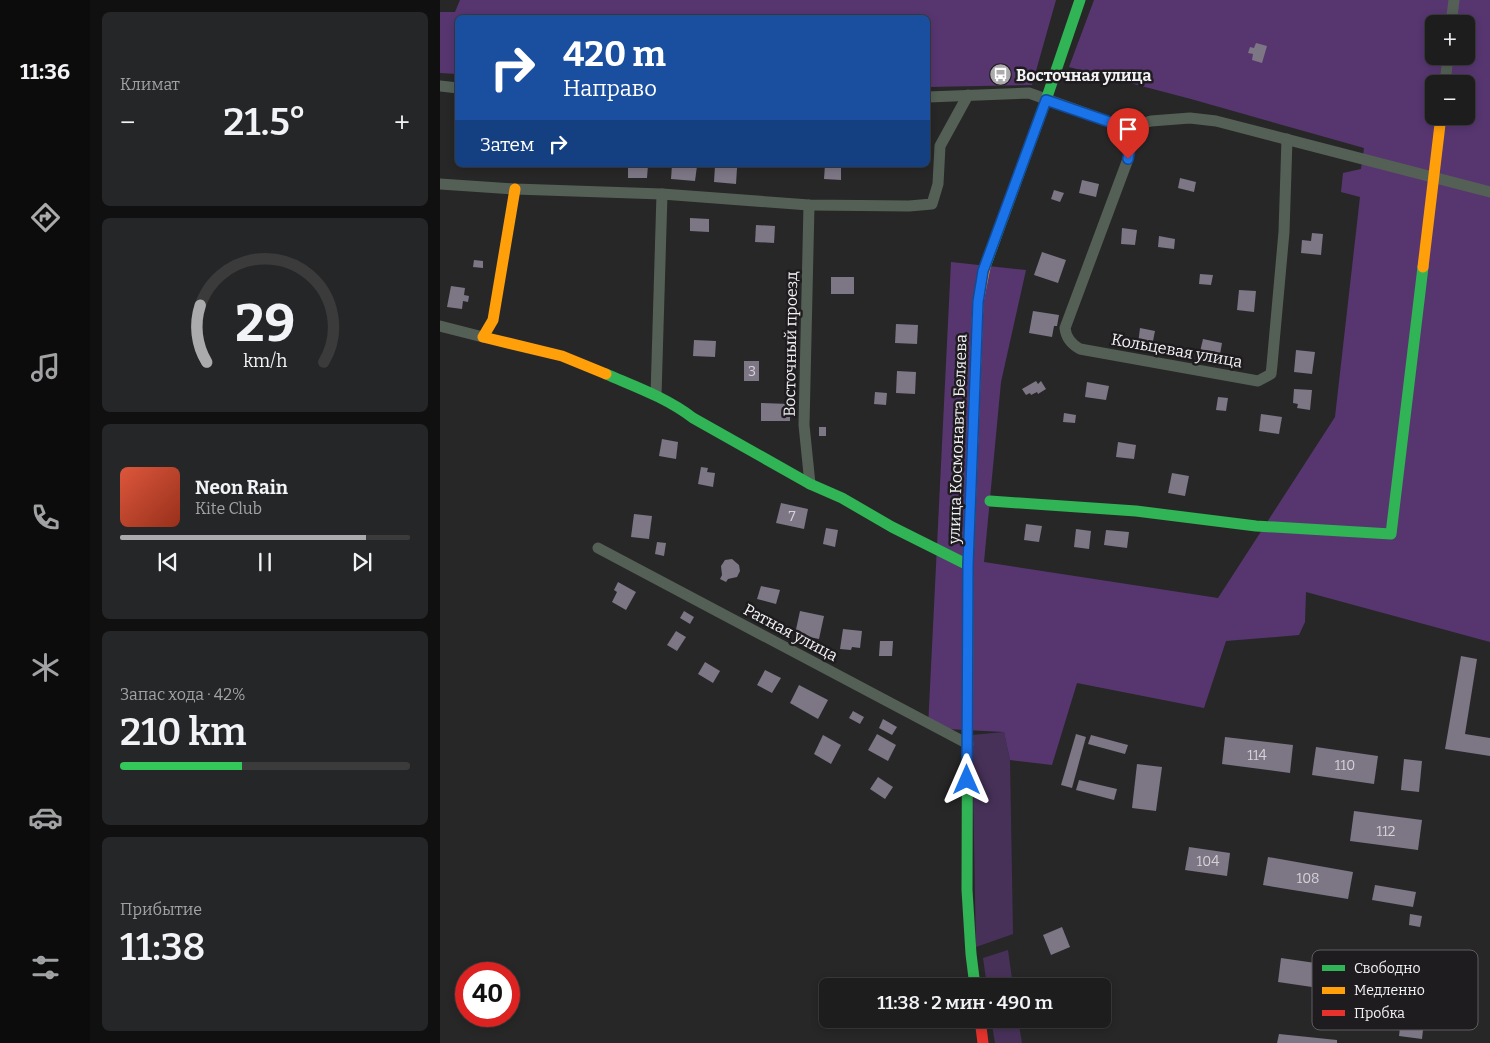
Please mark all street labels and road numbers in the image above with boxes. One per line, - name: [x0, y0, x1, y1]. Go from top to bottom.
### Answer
- street label: Восточный проезд: [780, 271, 801, 417]
- street label: Кольцевая улица: [1110, 330, 1244, 371]
- street label: улица Космонавта Беляева: [944, 333, 971, 545]
- street label: Ратная улица: [740, 600, 841, 665]

